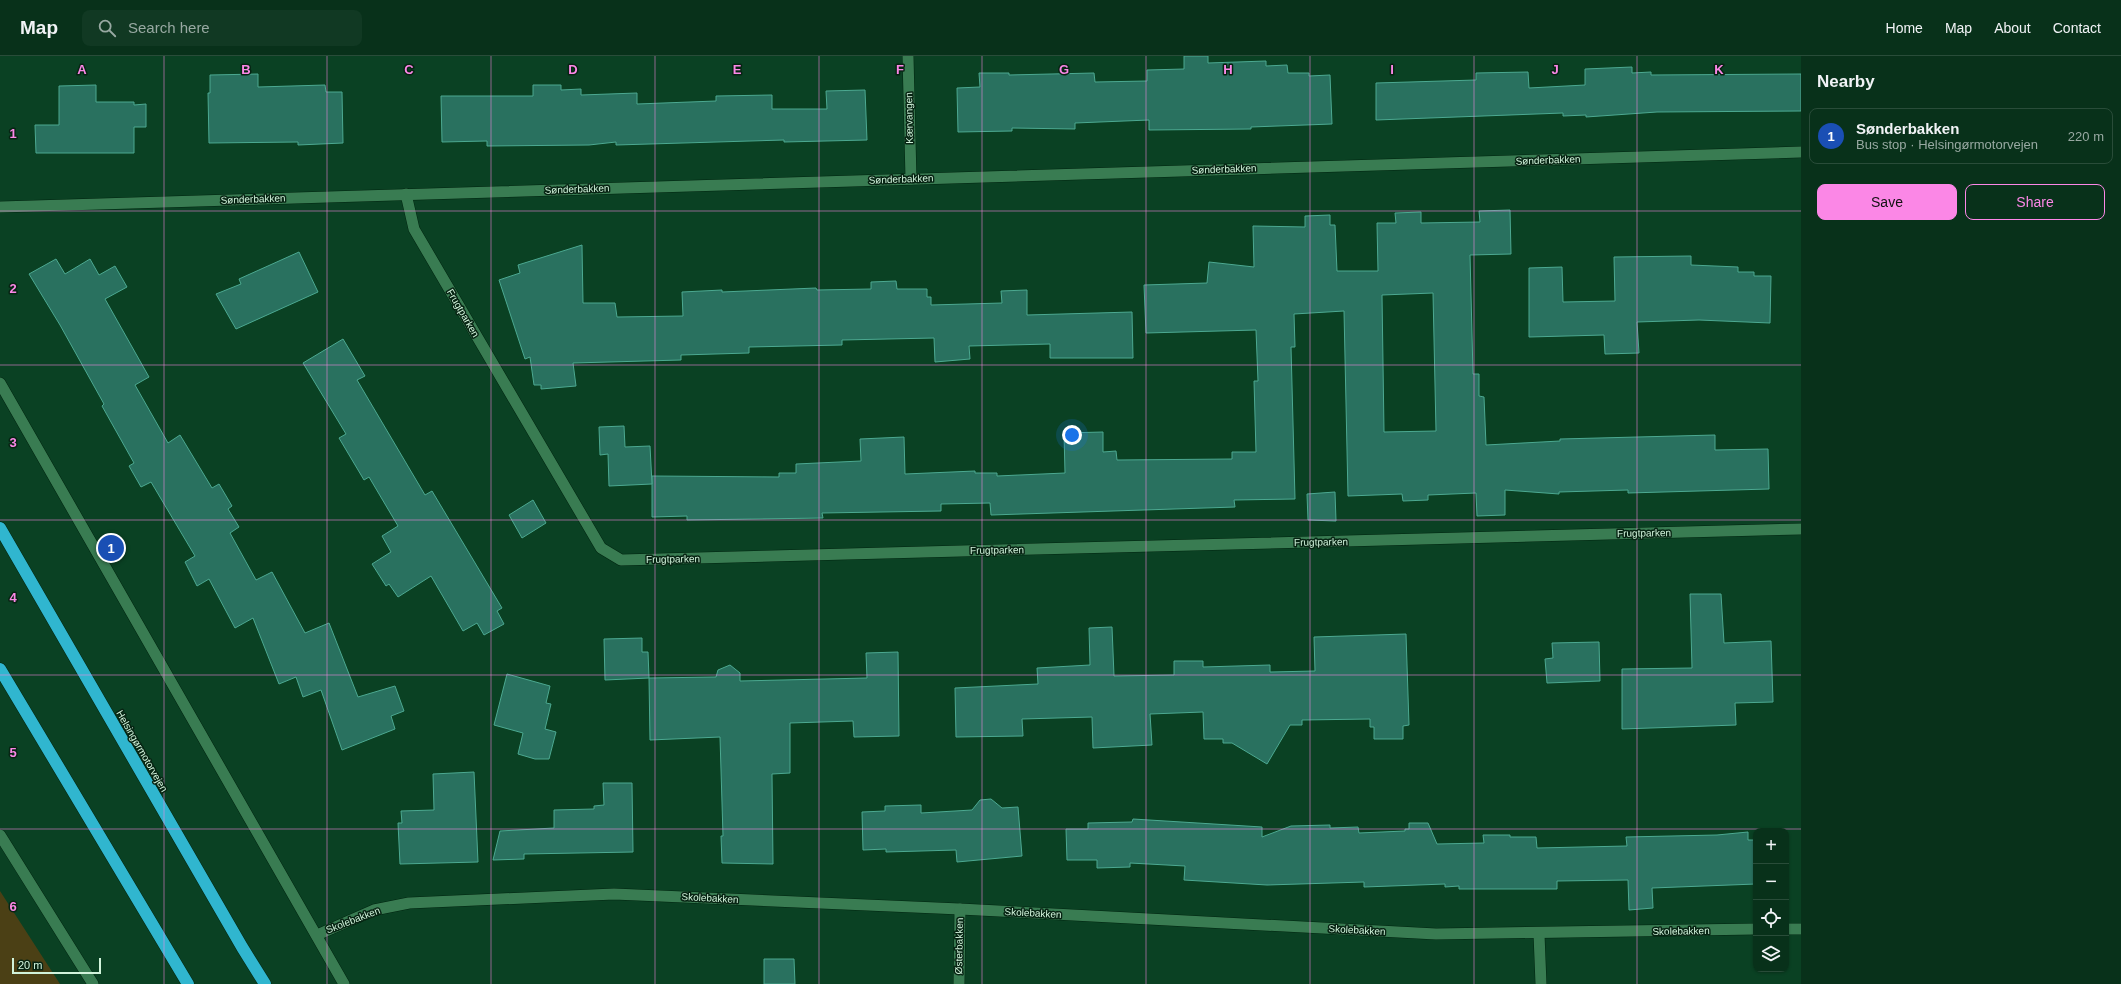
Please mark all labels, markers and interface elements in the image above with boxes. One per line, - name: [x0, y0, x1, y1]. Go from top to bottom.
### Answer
- search box: [82, 10, 362, 46]
- text: Map: [20, 17, 58, 38]
- icon: search: [96, 17, 118, 39]
- text: Search here: [128, 19, 210, 36]
- text: Home: [1886, 20, 1923, 36]
- text: Map: [1945, 20, 1972, 36]
- text: About: [1994, 20, 2031, 36]
- text: Contact: [2053, 20, 2101, 36]
- text: A: [77, 62, 87, 77]
- text: B: [241, 62, 251, 77]
- text: C: [404, 62, 414, 77]
- text: D: [568, 62, 578, 77]
- text: E: [733, 62, 742, 77]
- text: F: [896, 62, 904, 77]
- text: G: [1059, 62, 1069, 77]
- text: H: [1223, 62, 1233, 77]
- text: I: [1390, 62, 1394, 77]
- text: J: [1551, 62, 1559, 77]
- text: K: [1714, 62, 1724, 77]
- text: Nearby: [1817, 72, 1875, 91]
- street label: Kærvangen: [903, 92, 915, 144]
- text: Sønderbakken: [1856, 120, 1959, 137]
- text: 1: [9, 126, 17, 141]
- text: 1: [1827, 129, 1835, 144]
- text: 220 m: [2068, 129, 2104, 144]
- text: Bus stop · Helsingørmotorvejen: [1856, 137, 2038, 152]
- street label: Sønderbakken: [1515, 153, 1581, 167]
- street label: Sønderbakken: [1191, 162, 1257, 176]
- street label: Sønderbakken: [868, 172, 934, 186]
- street label: Sønderbakken: [544, 182, 610, 196]
- button: Save: [1817, 184, 1957, 220]
- button: Share: [1965, 184, 2105, 220]
- street label: Sønderbakken: [220, 192, 286, 206]
- text: 2: [9, 281, 17, 296]
- street label: Frugtparken: [445, 287, 481, 339]
- your location: [1062, 425, 1082, 445]
- text: 3: [9, 435, 17, 450]
- street label: Frugtparken: [1617, 527, 1671, 539]
- pin: 1: [98, 533, 124, 563]
- street label: Frugtparken: [1294, 536, 1348, 548]
- street label: Frugtparken: [970, 544, 1024, 556]
- street label: Frugtparken: [646, 553, 700, 565]
- text: 4: [9, 590, 17, 605]
- street label: Helsingørmotorvejen: [114, 708, 170, 794]
- text: 5: [9, 745, 17, 760]
- map controls: [1753, 828, 1789, 972]
- button: +: [1753, 828, 1789, 864]
- button: −: [1753, 864, 1789, 900]
- street label: Skolebakken: [681, 891, 739, 905]
- text: 6: [9, 899, 17, 914]
- button: locate: [1753, 900, 1789, 936]
- street label: Skolebakken: [324, 905, 382, 935]
- street label: Skolebakken: [1004, 906, 1062, 920]
- street label: Østerbakken: [953, 918, 965, 974]
- street label: Skolebakken: [1328, 923, 1386, 937]
- street label: Skolebakken: [1652, 925, 1710, 937]
- button: layers: [1753, 936, 1789, 972]
- scale bar: [12, 956, 101, 975]
- text: 20 m: [18, 959, 42, 971]

